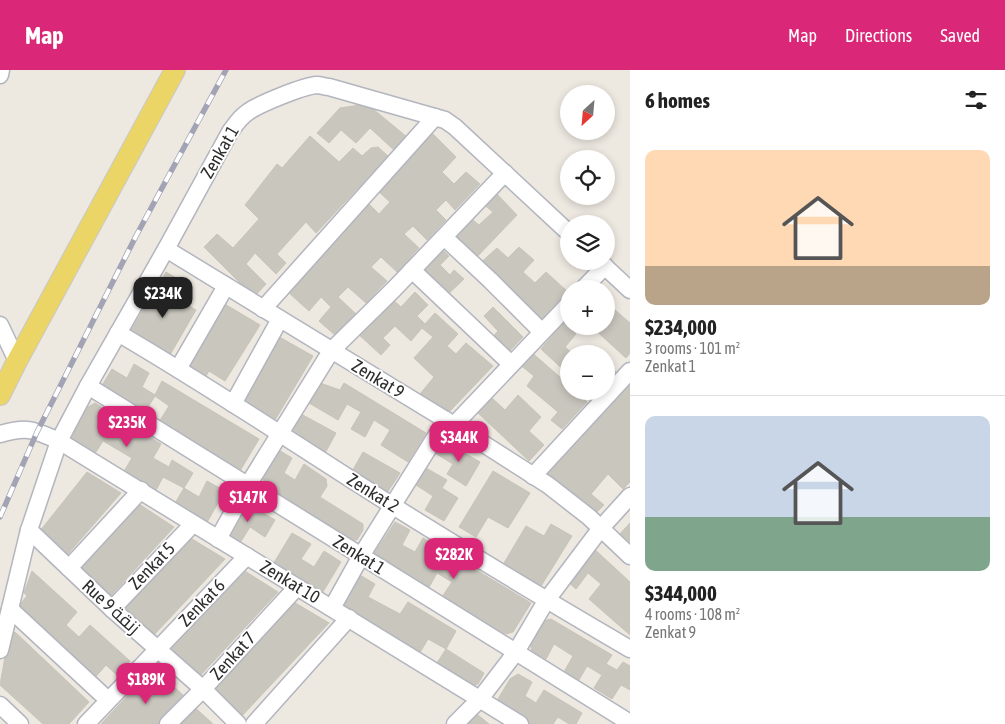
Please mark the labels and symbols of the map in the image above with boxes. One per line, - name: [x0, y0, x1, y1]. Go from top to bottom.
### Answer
- north arrow: [560, 85, 615, 140]
- street label: Zenkat 1: [196, 122, 243, 182]
- pin: $234K: [128, 276, 198, 319]
- street label: Zenkat 9: [348, 355, 408, 402]
- pin: $235K: [92, 406, 162, 448]
- pin: $344K: [424, 420, 494, 463]
- street label: Zenkat 2: [343, 468, 403, 517]
- pin: $147K: [213, 480, 283, 523]
- street label: Zenkat 1: [329, 530, 389, 579]
- street label: Zenkat 5: [124, 538, 179, 594]
- pin: $282K: [419, 538, 489, 580]
- street label: Zenkat 10: [257, 556, 324, 608]
- street label: Rue 9 زنقة: [77, 575, 145, 639]
- street label: Zenkat 6: [174, 575, 229, 631]
- street label: Zenkat 7: [206, 627, 260, 684]
- pin: $189K: [111, 662, 181, 705]

